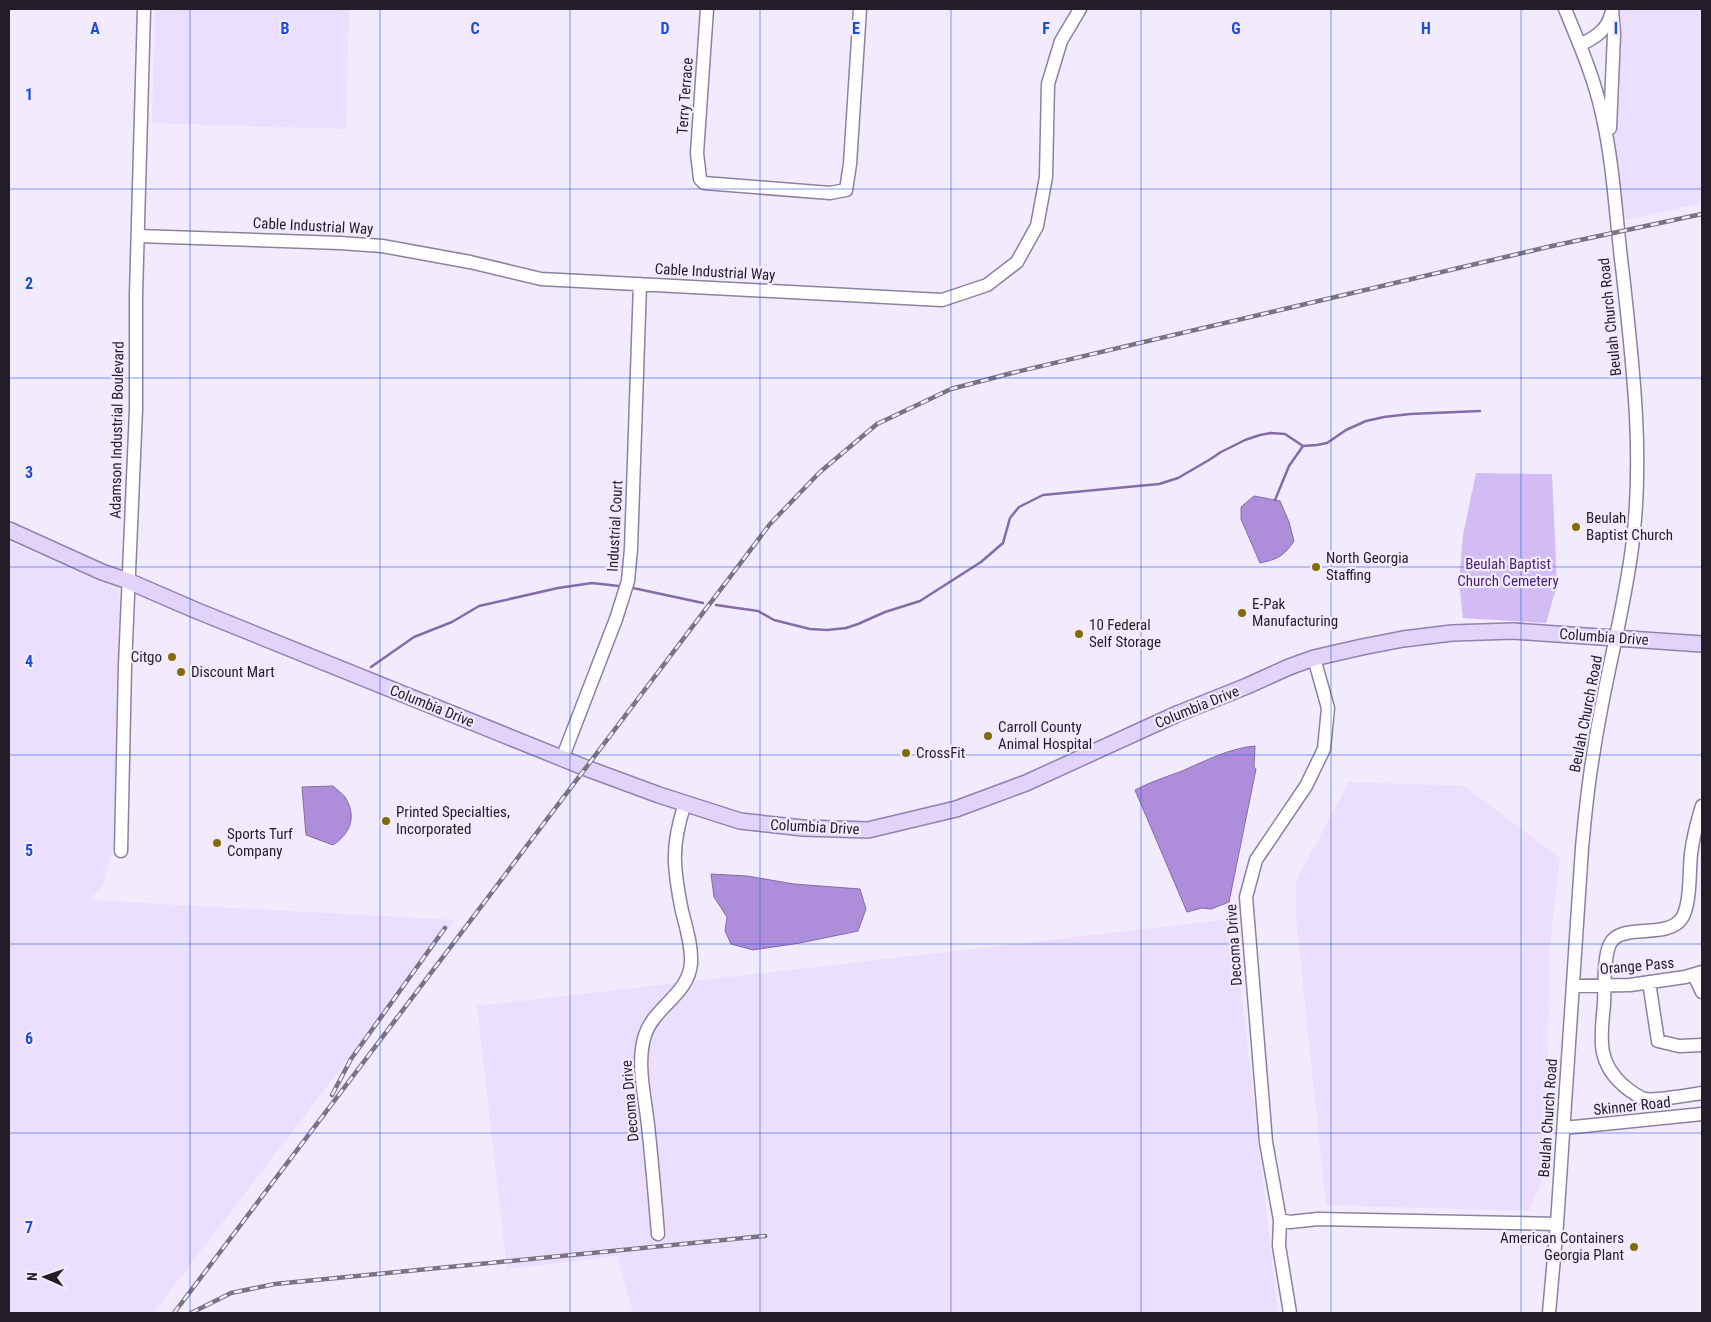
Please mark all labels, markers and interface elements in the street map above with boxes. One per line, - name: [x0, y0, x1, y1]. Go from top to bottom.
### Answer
- text: A: [90, 19, 100, 38]
- text: B: [281, 19, 290, 38]
- text: C: [470, 19, 480, 38]
- text: D: [660, 19, 670, 38]
- text: E: [852, 19, 860, 38]
- text: F: [1042, 19, 1050, 38]
- text: G: [1231, 19, 1241, 38]
- text: H: [1421, 19, 1431, 38]
- text: I: [1614, 19, 1618, 38]
- street label: Terry Terrace: [673, 57, 697, 135]
- text: 1: [25, 85, 33, 104]
- street label: Cable Industrial Way: [252, 214, 374, 238]
- street label: Beulah Church Road: [1595, 257, 1625, 377]
- street label: Cable Industrial Way: [654, 260, 776, 284]
- text: 2: [25, 274, 33, 293]
- street label: Adamson Industrial Boulevard: [106, 341, 128, 519]
- text: 3: [25, 463, 33, 482]
- street label: Industrial Court: [604, 480, 626, 572]
- place label: Beulah Baptist Church: [1586, 509, 1673, 544]
- marker: Beulah Baptist Church: [1570, 521, 1582, 533]
- place label: North Georgia Staffing: [1326, 549, 1409, 584]
- park label: Beulah Baptist Church Cemetery: [1457, 555, 1559, 590]
- marker: North Georgia Staffing: [1310, 561, 1322, 573]
- place label: E-Pak Manufacturing: [1252, 595, 1338, 630]
- marker: E-Pak Manufacturing: [1236, 607, 1248, 619]
- place label: 10 Federal Self Storage: [1089, 616, 1161, 651]
- street label: Columbia Drive: [1559, 625, 1649, 649]
- marker: 10 Federal Self Storage: [1073, 628, 1085, 640]
- place label: Citgo: [131, 648, 162, 666]
- marker: Citgo: [166, 651, 178, 663]
- text: 4: [25, 652, 33, 671]
- street label: Beulah Church Road: [1566, 654, 1606, 774]
- place label: Discount Mart: [191, 663, 275, 681]
- marker: Discount Mart: [175, 666, 187, 678]
- street label: Columbia Drive: [387, 681, 477, 731]
- street label: Columbia Drive: [1152, 682, 1242, 732]
- place label: Carroll County Animal Hospital: [998, 718, 1092, 753]
- marker: Carroll County Animal Hospital: [982, 730, 994, 742]
- place label: CrossFit: [916, 744, 965, 762]
- marker: CrossFit: [900, 747, 912, 759]
- place label: Printed Specialties, Incorporated: [396, 803, 510, 838]
- marker: Printed Specialties, Incorporated: [380, 815, 392, 827]
- street label: Columbia Drive: [770, 816, 860, 838]
- place label: Sports Turf Company: [227, 825, 293, 860]
- marker: Sports Turf Company: [211, 837, 223, 849]
- text: 5: [25, 841, 33, 860]
- street label: Decoma Drive: [1222, 904, 1246, 986]
- street label: Orange Pass: [1599, 954, 1675, 978]
- text: 6: [25, 1029, 33, 1048]
- street label: Beulah Church Road: [1535, 1058, 1561, 1178]
- street label: Decoma Drive: [617, 1059, 643, 1143]
- street label: Skinner Road: [1592, 1093, 1672, 1119]
- text: 7: [25, 1218, 33, 1237]
- place label: American Containers Georgia Plant: [1500, 1229, 1624, 1264]
- marker: American Containers Georgia Plant: [1628, 1241, 1640, 1253]
- north arrow: [20, 1252, 70, 1302]
- text: N: [24, 1272, 40, 1281]

